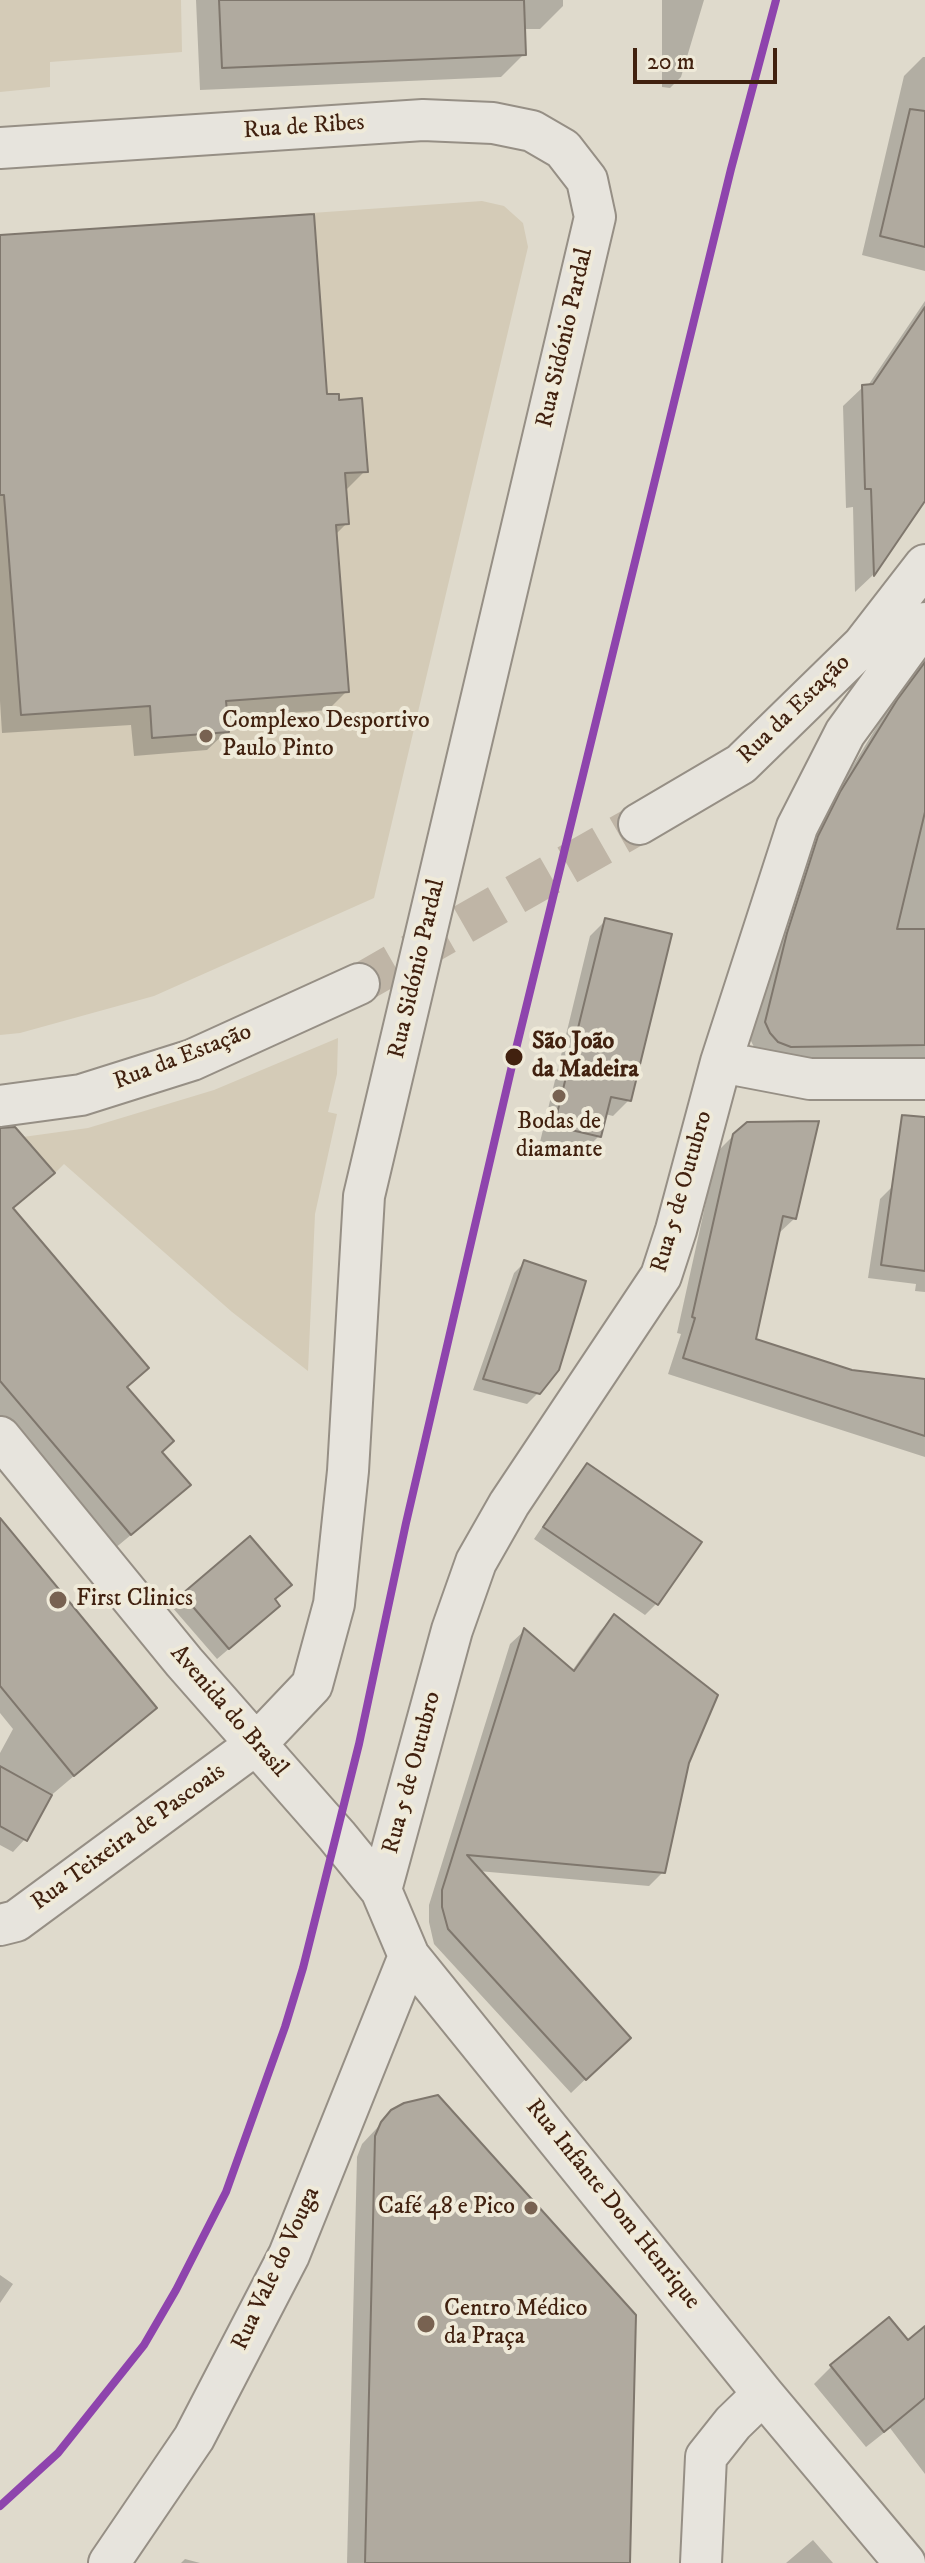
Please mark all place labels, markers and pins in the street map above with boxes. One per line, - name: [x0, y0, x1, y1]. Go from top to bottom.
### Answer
- place label: Complexo Desportivo Paulo Pinto: [222, 708, 430, 764]
- marker: Complexo Desportivo Paulo Pinto: [197, 727, 215, 745]
- place label: São João da Madeira: [532, 1029, 639, 1085]
- marker: São João da Madeira: [503, 1046, 525, 1068]
- marker: Bodas de diamante: [550, 1087, 568, 1105]
- place label: Bodas de diamante: [516, 1109, 602, 1165]
- place label: First Clinics: [76, 1586, 193, 1614]
- marker: First Clinics: [47, 1589, 69, 1611]
- place label: Café 48 e Pico: [378, 2194, 515, 2222]
- marker: Café 48 e Pico: [522, 2199, 540, 2217]
- place label: Centro Médico da Praça: [444, 2296, 587, 2352]
- marker: Centro Médico da Praça: [415, 2313, 437, 2335]

